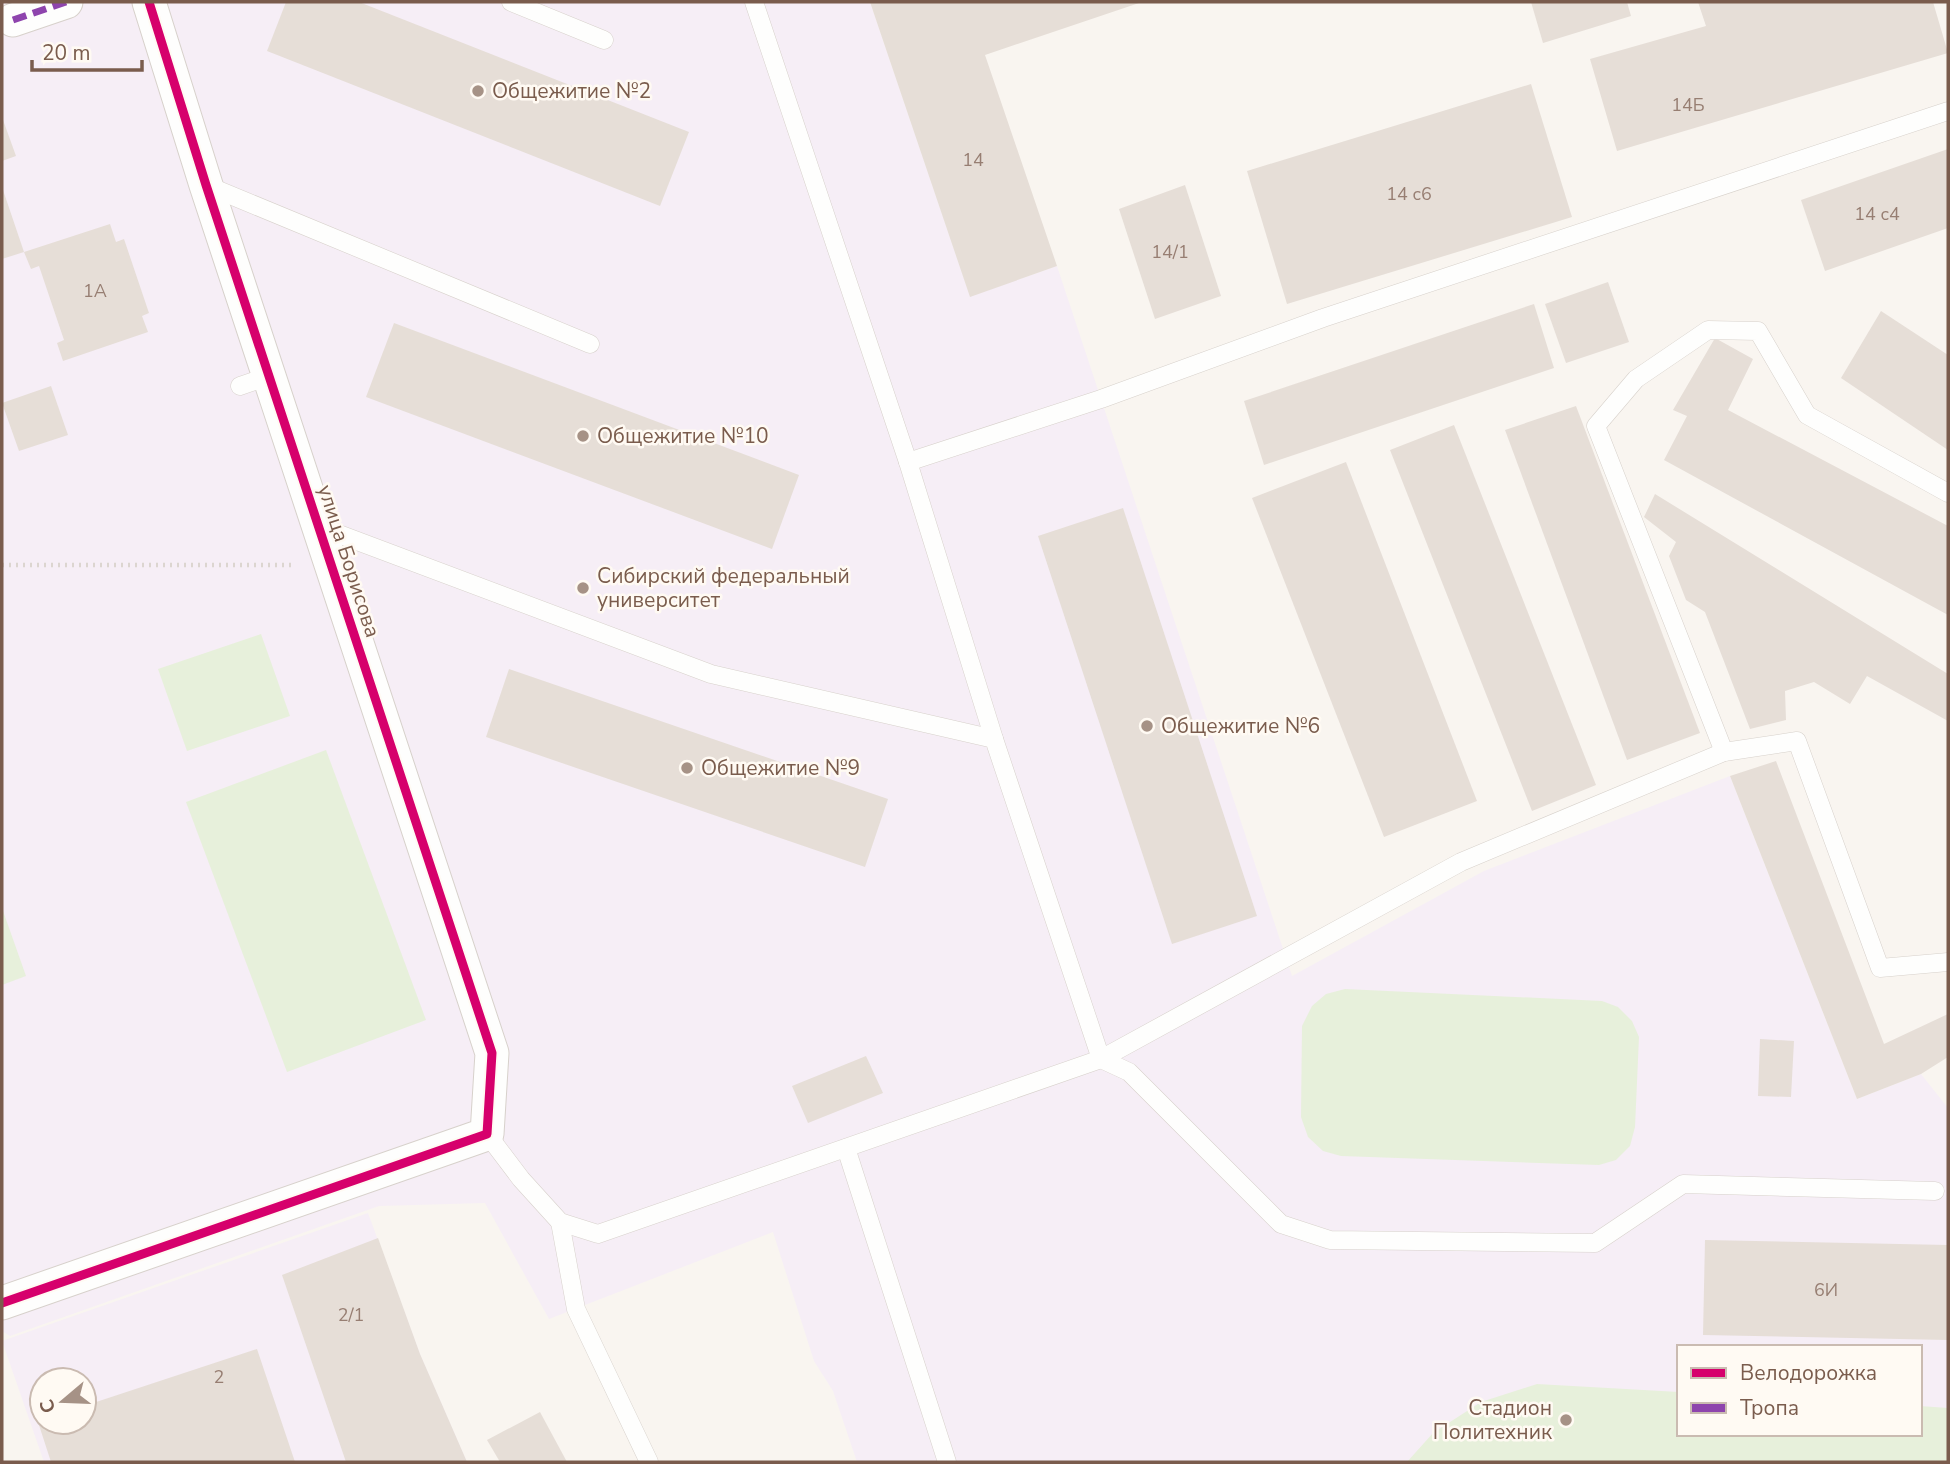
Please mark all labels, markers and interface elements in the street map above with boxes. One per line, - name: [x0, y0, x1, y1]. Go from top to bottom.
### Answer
- scale bar: [32, 28, 142, 72]
- text: 20 m: [42, 39, 91, 67]
- place label: Общежитие №2: [492, 77, 651, 105]
- marker: Общежитие №2: [470, 83, 486, 99]
- house number: 14Б: [1671, 93, 1705, 117]
- house number: 14: [962, 148, 984, 172]
- house number: 14 с6: [1386, 182, 1432, 206]
- house number: 14 с4: [1854, 202, 1900, 226]
- house number: 14/1: [1151, 240, 1189, 264]
- house number: 1А: [83, 279, 107, 303]
- place label: Общежитие №10: [597, 422, 769, 450]
- marker: Общежитие №10: [575, 428, 591, 444]
- street label: улица Борисова: [311, 481, 387, 641]
- place label: Сибирский федеральный университет: [597, 562, 850, 614]
- marker: Сибирский федеральный университет: [575, 580, 591, 596]
- place label: Общежитие №6: [1161, 712, 1320, 740]
- marker: Общежитие №6: [1139, 718, 1155, 734]
- place label: Общежитие №9: [701, 754, 860, 782]
- marker: Общежитие №9: [679, 760, 695, 776]
- house number: 6И: [1814, 1278, 1838, 1302]
- house number: 2/1: [338, 1303, 364, 1327]
- legend: [1677, 1345, 1922, 1436]
- text: Велодорожка: [1740, 1359, 1877, 1387]
- house number: 2: [214, 1365, 224, 1389]
- north arrow: [28, 1366, 98, 1436]
- place label: Стадион Политехник: [1433, 1394, 1553, 1446]
- text: Тропа: [1740, 1394, 1799, 1422]
- text: С: [33, 1396, 62, 1417]
- marker: Стадион Политехник: [1558, 1412, 1574, 1428]

